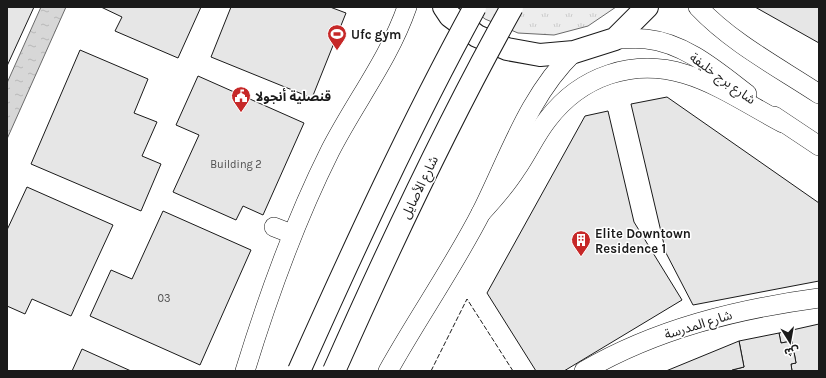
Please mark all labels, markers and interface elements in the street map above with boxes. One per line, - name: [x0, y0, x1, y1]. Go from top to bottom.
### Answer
- sports icon: Ufc gym: [326, 23, 348, 51]
- place label: Ufc gym: [351, 27, 401, 42]
- street label: شارع برج خليفة: [685, 50, 759, 110]
- public building icon: قنصلية أنجولا: [230, 85, 252, 113]
- place label: قنصلية أنجولا: [255, 88, 332, 104]
- street label: شارع الأصايل: [398, 153, 444, 222]
- house number: Building 2: [210, 158, 262, 171]
- place label: Elite Downtown Residence 1: [595, 226, 691, 256]
- building icon: Elite Downtown Residence 1: [570, 229, 592, 257]
- house number: 03: [157, 292, 171, 305]
- street label: شارع المدرسة: [662, 307, 735, 345]
- north arrow: [770, 322, 810, 362]
- text: ش: [783, 344, 800, 359]

